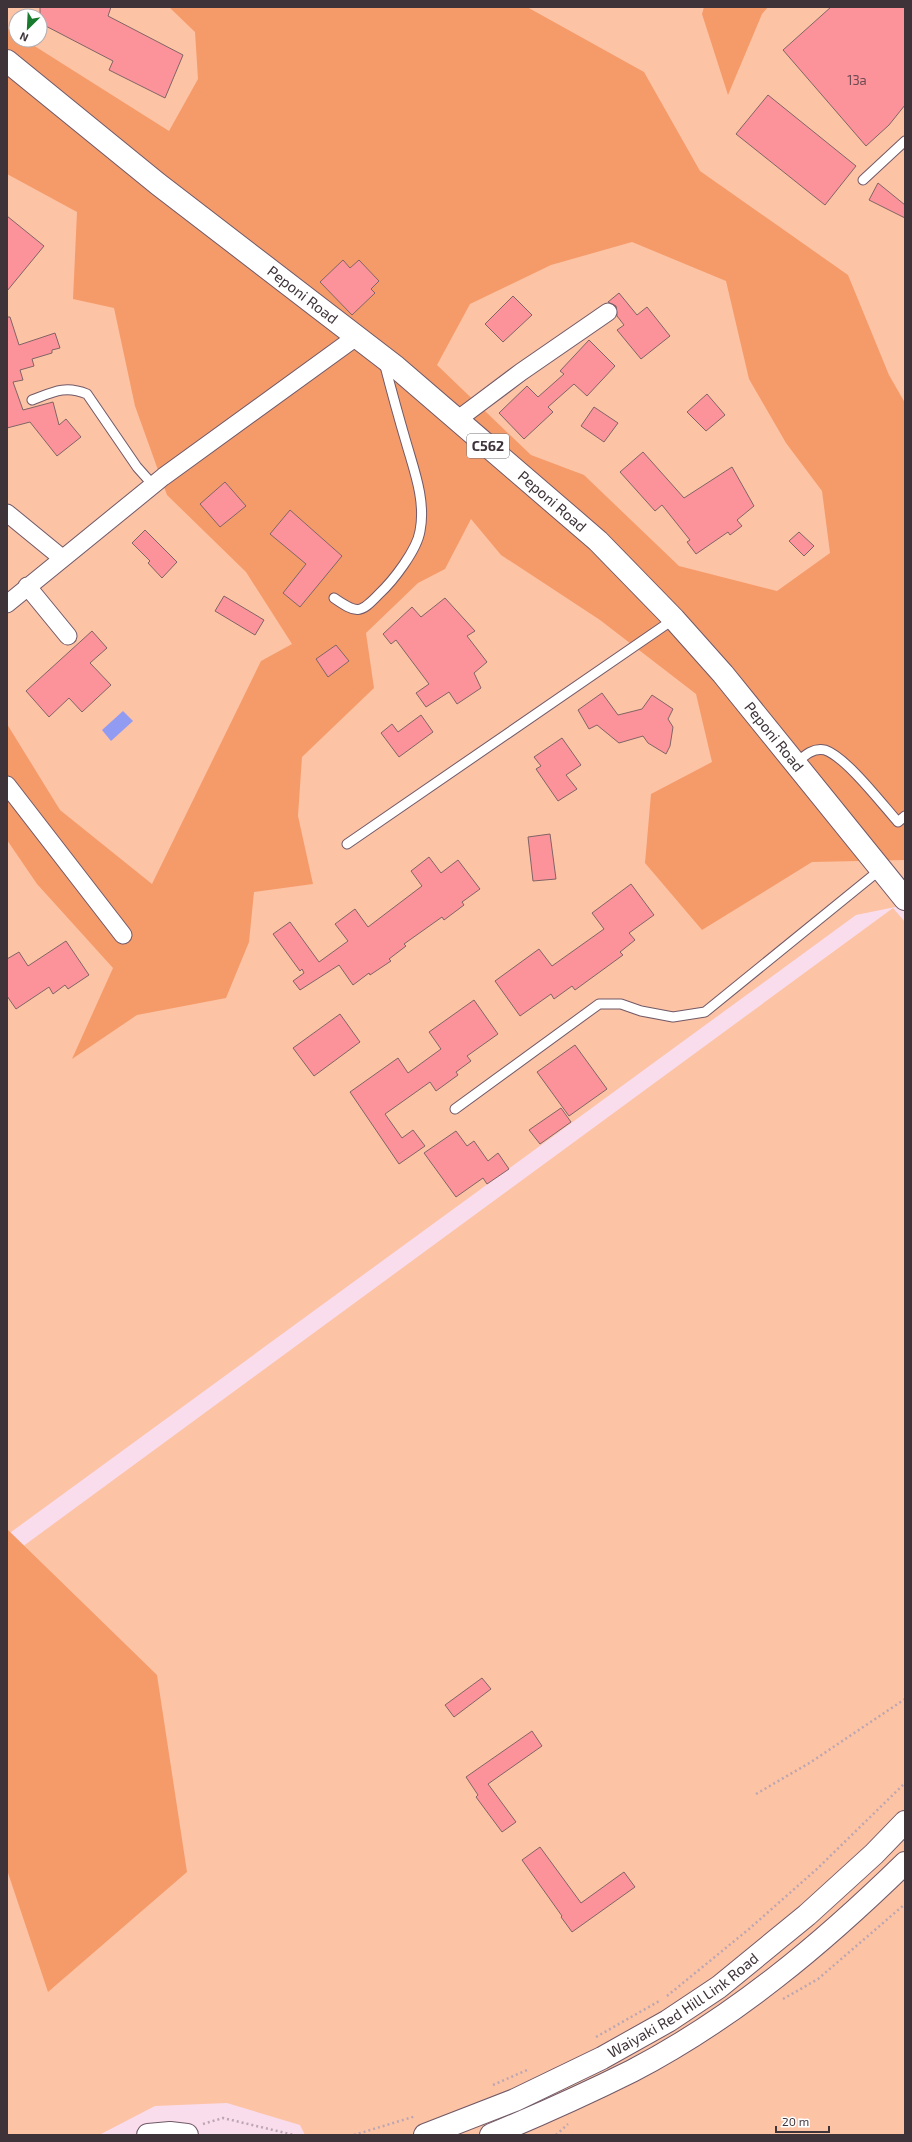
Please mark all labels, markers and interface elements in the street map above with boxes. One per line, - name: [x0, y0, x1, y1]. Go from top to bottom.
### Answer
- north arrow: [8, 8, 48, 48]
- text: N: [17, 30, 30, 45]
- house number: 13a: [847, 72, 867, 88]
- street label: Peponi Road: [264, 261, 342, 327]
- road number: C562: [467, 434, 509, 458]
- street label: Peponi Road: [515, 466, 591, 535]
- street label: Peponi Road: [741, 698, 808, 775]
- street label: Waiyaki Red Hill Link Road: [604, 1948, 762, 2061]
- scale bar: [776, 2108, 829, 2134]
- text: 20 m: [782, 2114, 809, 2128]

